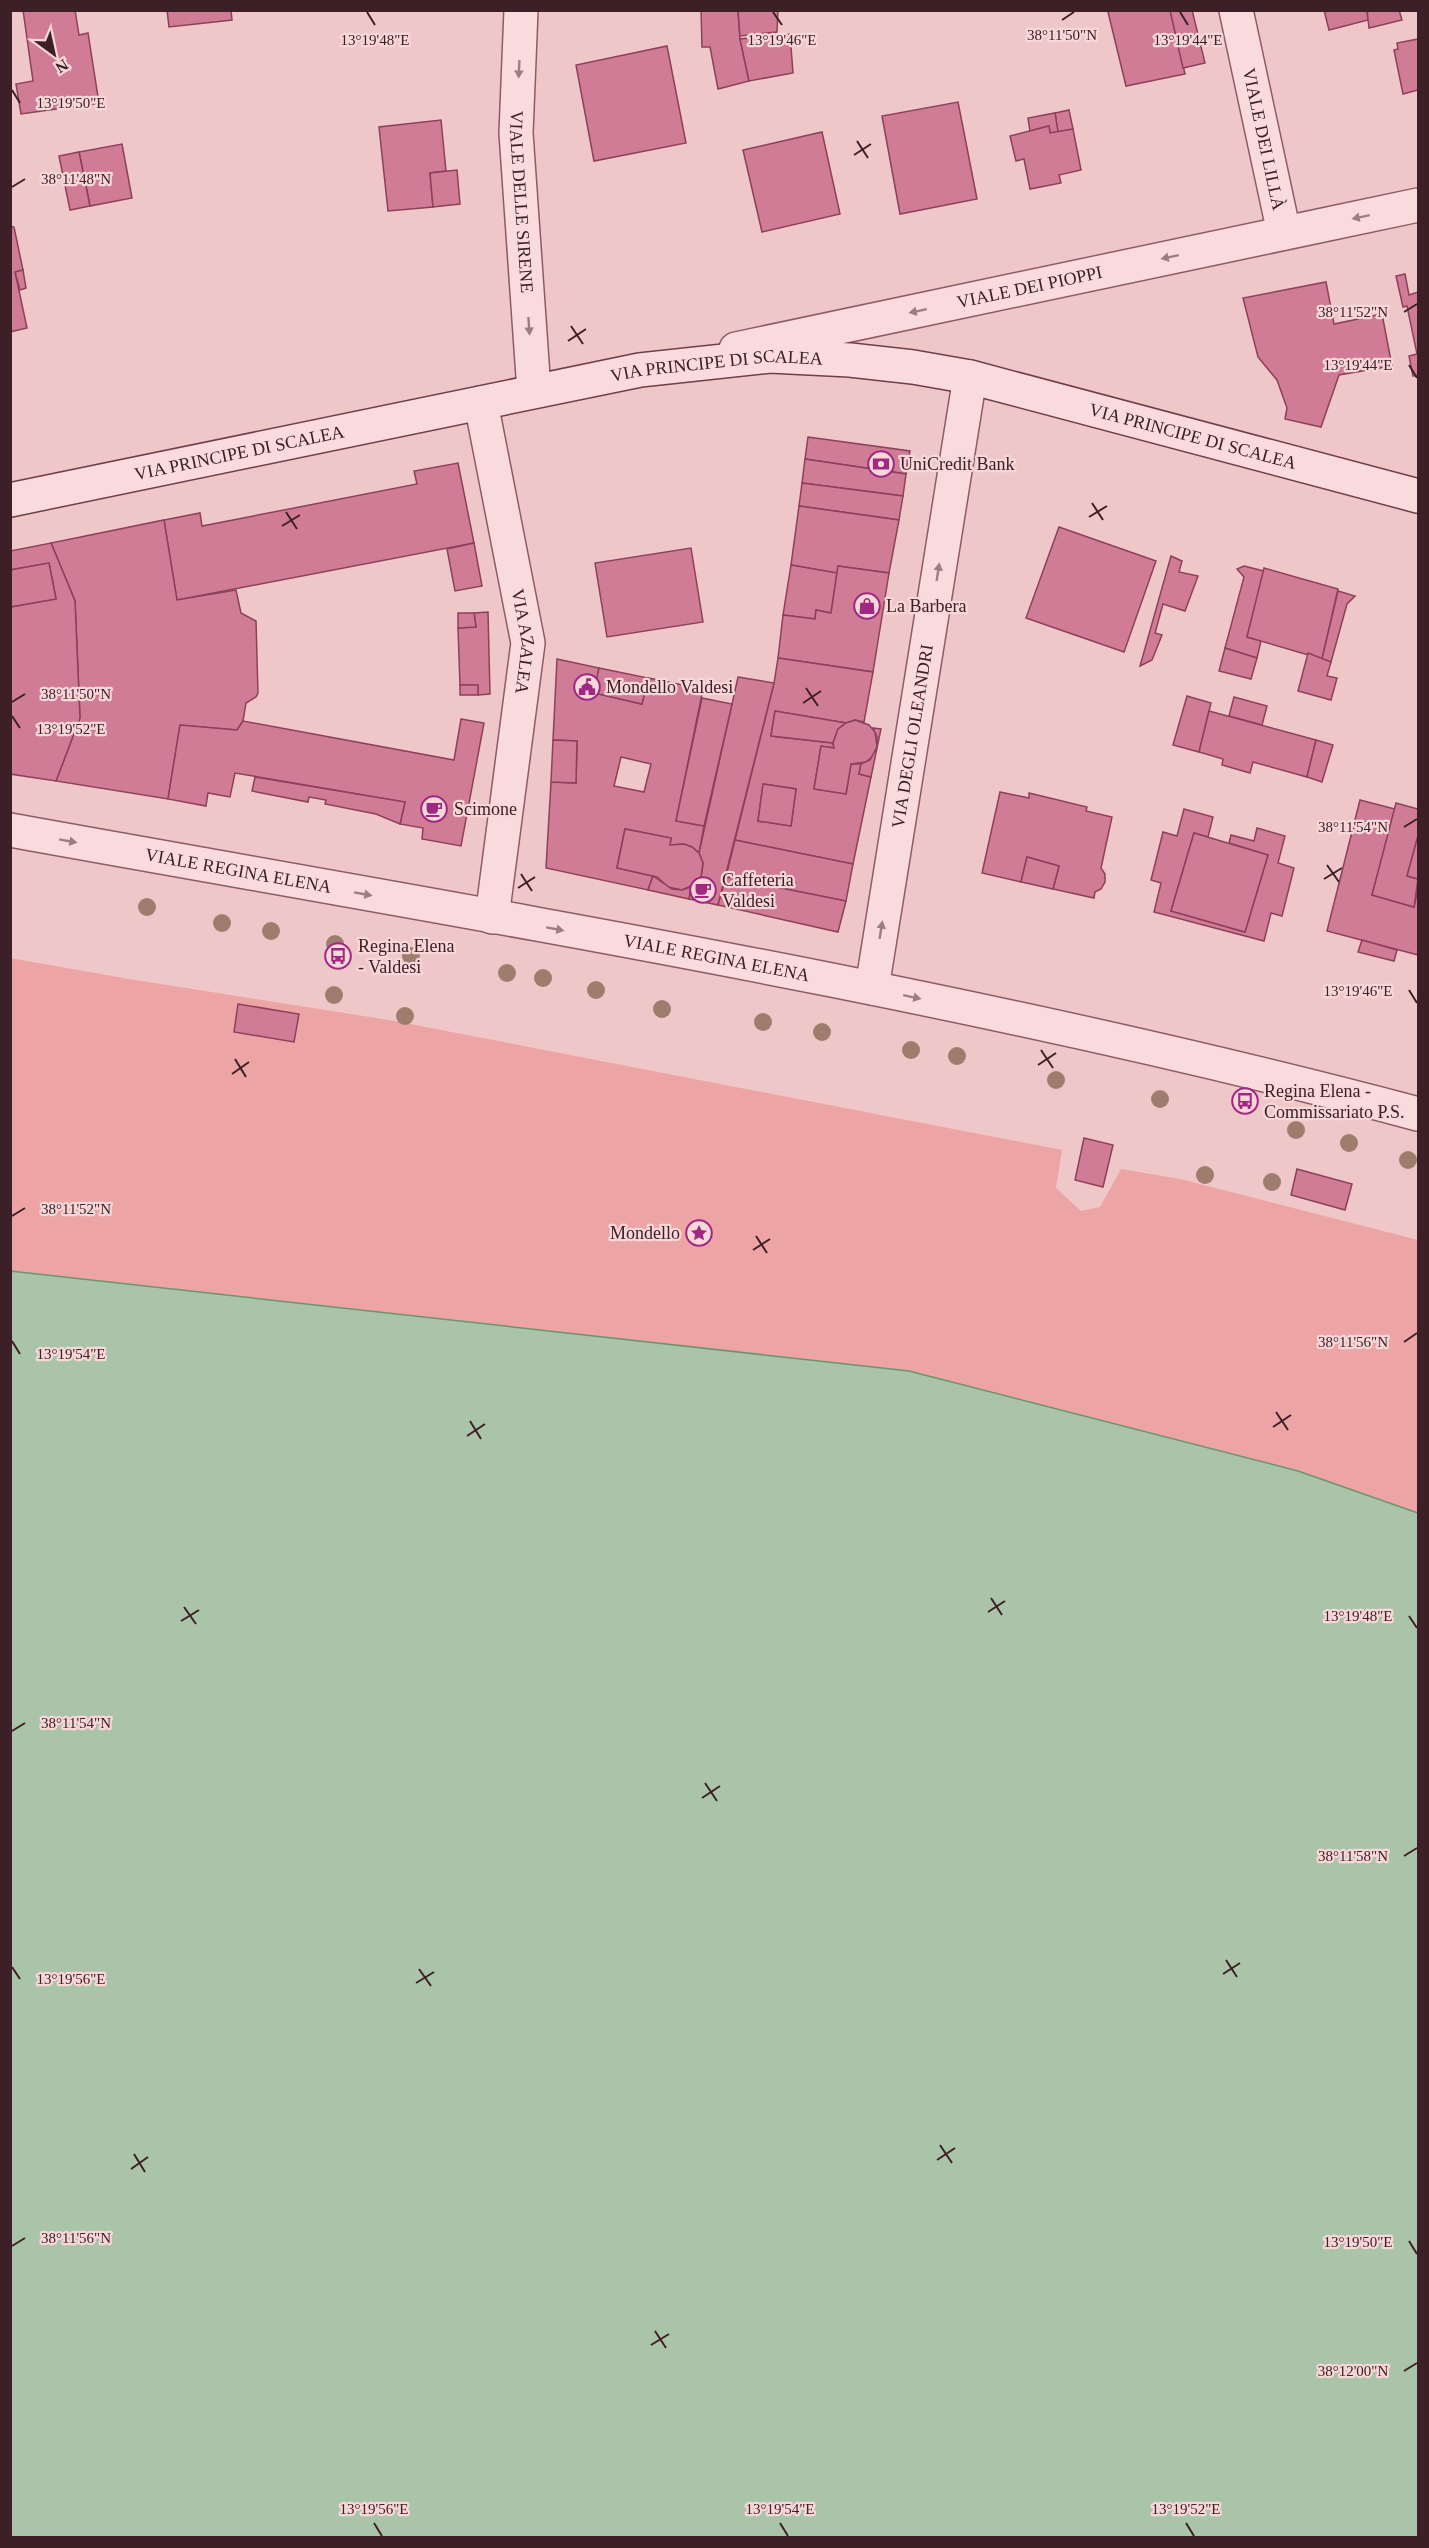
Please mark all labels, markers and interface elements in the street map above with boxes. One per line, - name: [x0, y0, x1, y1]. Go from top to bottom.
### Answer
- north arrow: [24, 24, 84, 84]
- text: 38°11'50"N: [1027, 27, 1097, 43]
- text: 13°19'48"E: [341, 32, 410, 48]
- text: 13°19'46"E: [748, 32, 817, 48]
- text: 13°19'44"E: [1154, 32, 1223, 48]
- text: N: [52, 56, 71, 77]
- one-way arrow: [514, 59, 523, 78]
- street label: VIALE DEI LILLÀ: [1239, 66, 1290, 212]
- text: 13°19'50"E: [37, 95, 106, 111]
- street label: VIALE DELLE SIRENE: [506, 110, 537, 294]
- text: 38°11'48"N: [41, 171, 111, 187]
- one-way arrow: [1352, 213, 1371, 222]
- one-way arrow: [1161, 253, 1180, 262]
- street label: VIALE DEI PIOPPI: [955, 262, 1104, 312]
- text: 38°11'52"N: [1318, 304, 1388, 320]
- one-way arrow: [908, 307, 927, 316]
- one-way arrow: [524, 317, 534, 336]
- street label: VIA PRINCIPE DI SCALEA: [609, 346, 823, 386]
- text: 13°19'44"E: [1324, 357, 1393, 373]
- street label: VIA PRINCIPE DI SCALEA: [1087, 399, 1299, 473]
- street label: VIA PRINCIPE DI SCALEA: [133, 421, 346, 484]
- bank icon: UniCredit Bank: [866, 449, 896, 479]
- place label: UniCredit Bank: [900, 454, 1015, 474]
- one-way arrow: [934, 562, 943, 581]
- street label: VIA AZALEA: [508, 587, 539, 696]
- shop icon: La Barbera: [852, 591, 882, 621]
- place label: La Barbera: [886, 596, 966, 616]
- street label: VIA DEGLI OLEANDRI: [888, 643, 937, 830]
- public building icon: Mondello Valdesi: [572, 672, 602, 702]
- place label: Mondello Valdesi: [606, 677, 733, 697]
- text: 38°11'50"N: [41, 686, 111, 702]
- text: 13°19'52"E: [37, 721, 106, 737]
- cafe icon: Scimone: [419, 794, 449, 824]
- place label: Scimone: [454, 799, 517, 819]
- text: 38°11'54"N: [1318, 819, 1388, 835]
- one-way arrow: [59, 837, 78, 846]
- street label: VIALE REGINA ELENA: [144, 844, 333, 897]
- place label: Caffeteria Valdesi: [722, 870, 794, 911]
- cafe icon: Caffeteria Valdesi: [688, 875, 718, 905]
- one-way arrow: [354, 890, 373, 899]
- one-way arrow: [876, 921, 885, 940]
- one-way arrow: [546, 924, 565, 933]
- street label: VIALE REGINA ELENA: [622, 930, 811, 985]
- place label: Regina Elena - Valdesi: [358, 936, 454, 977]
- bus stop icon: Regina Elena - Valdesi: [323, 941, 353, 971]
- text: 13°19'46"E: [1324, 983, 1393, 999]
- one-way arrow: [902, 992, 921, 1002]
- place label: Regina Elena - Commissariato P.S.: [1264, 1081, 1405, 1122]
- bus stop icon: Regina Elena - Commissariato P.S.: [1230, 1086, 1260, 1116]
- text: 38°11'52"N: [41, 1201, 111, 1217]
- place icon: Mondello: [684, 1218, 714, 1248]
- place label: Mondello: [610, 1223, 680, 1243]
- text: 38°11'56"N: [1318, 1334, 1388, 1350]
- text: 13°19'54"E: [37, 1346, 106, 1362]
- text: 13°19'48"E: [1324, 1608, 1393, 1624]
- text: 38°11'54"N: [41, 1715, 111, 1731]
- text: 38°11'58"N: [1318, 1848, 1388, 1864]
- text: 13°19'56"E: [37, 1971, 106, 1987]
- text: 38°11'56"N: [41, 2230, 111, 2246]
- text: 13°19'50"E: [1324, 2234, 1393, 2250]
- text: 38°12'00"N: [1318, 2363, 1388, 2379]
- text: 13°19'56"E: [340, 2501, 409, 2517]
- text: 13°19'54"E: [746, 2501, 815, 2517]
- text: 13°19'52"E: [1152, 2501, 1221, 2517]

